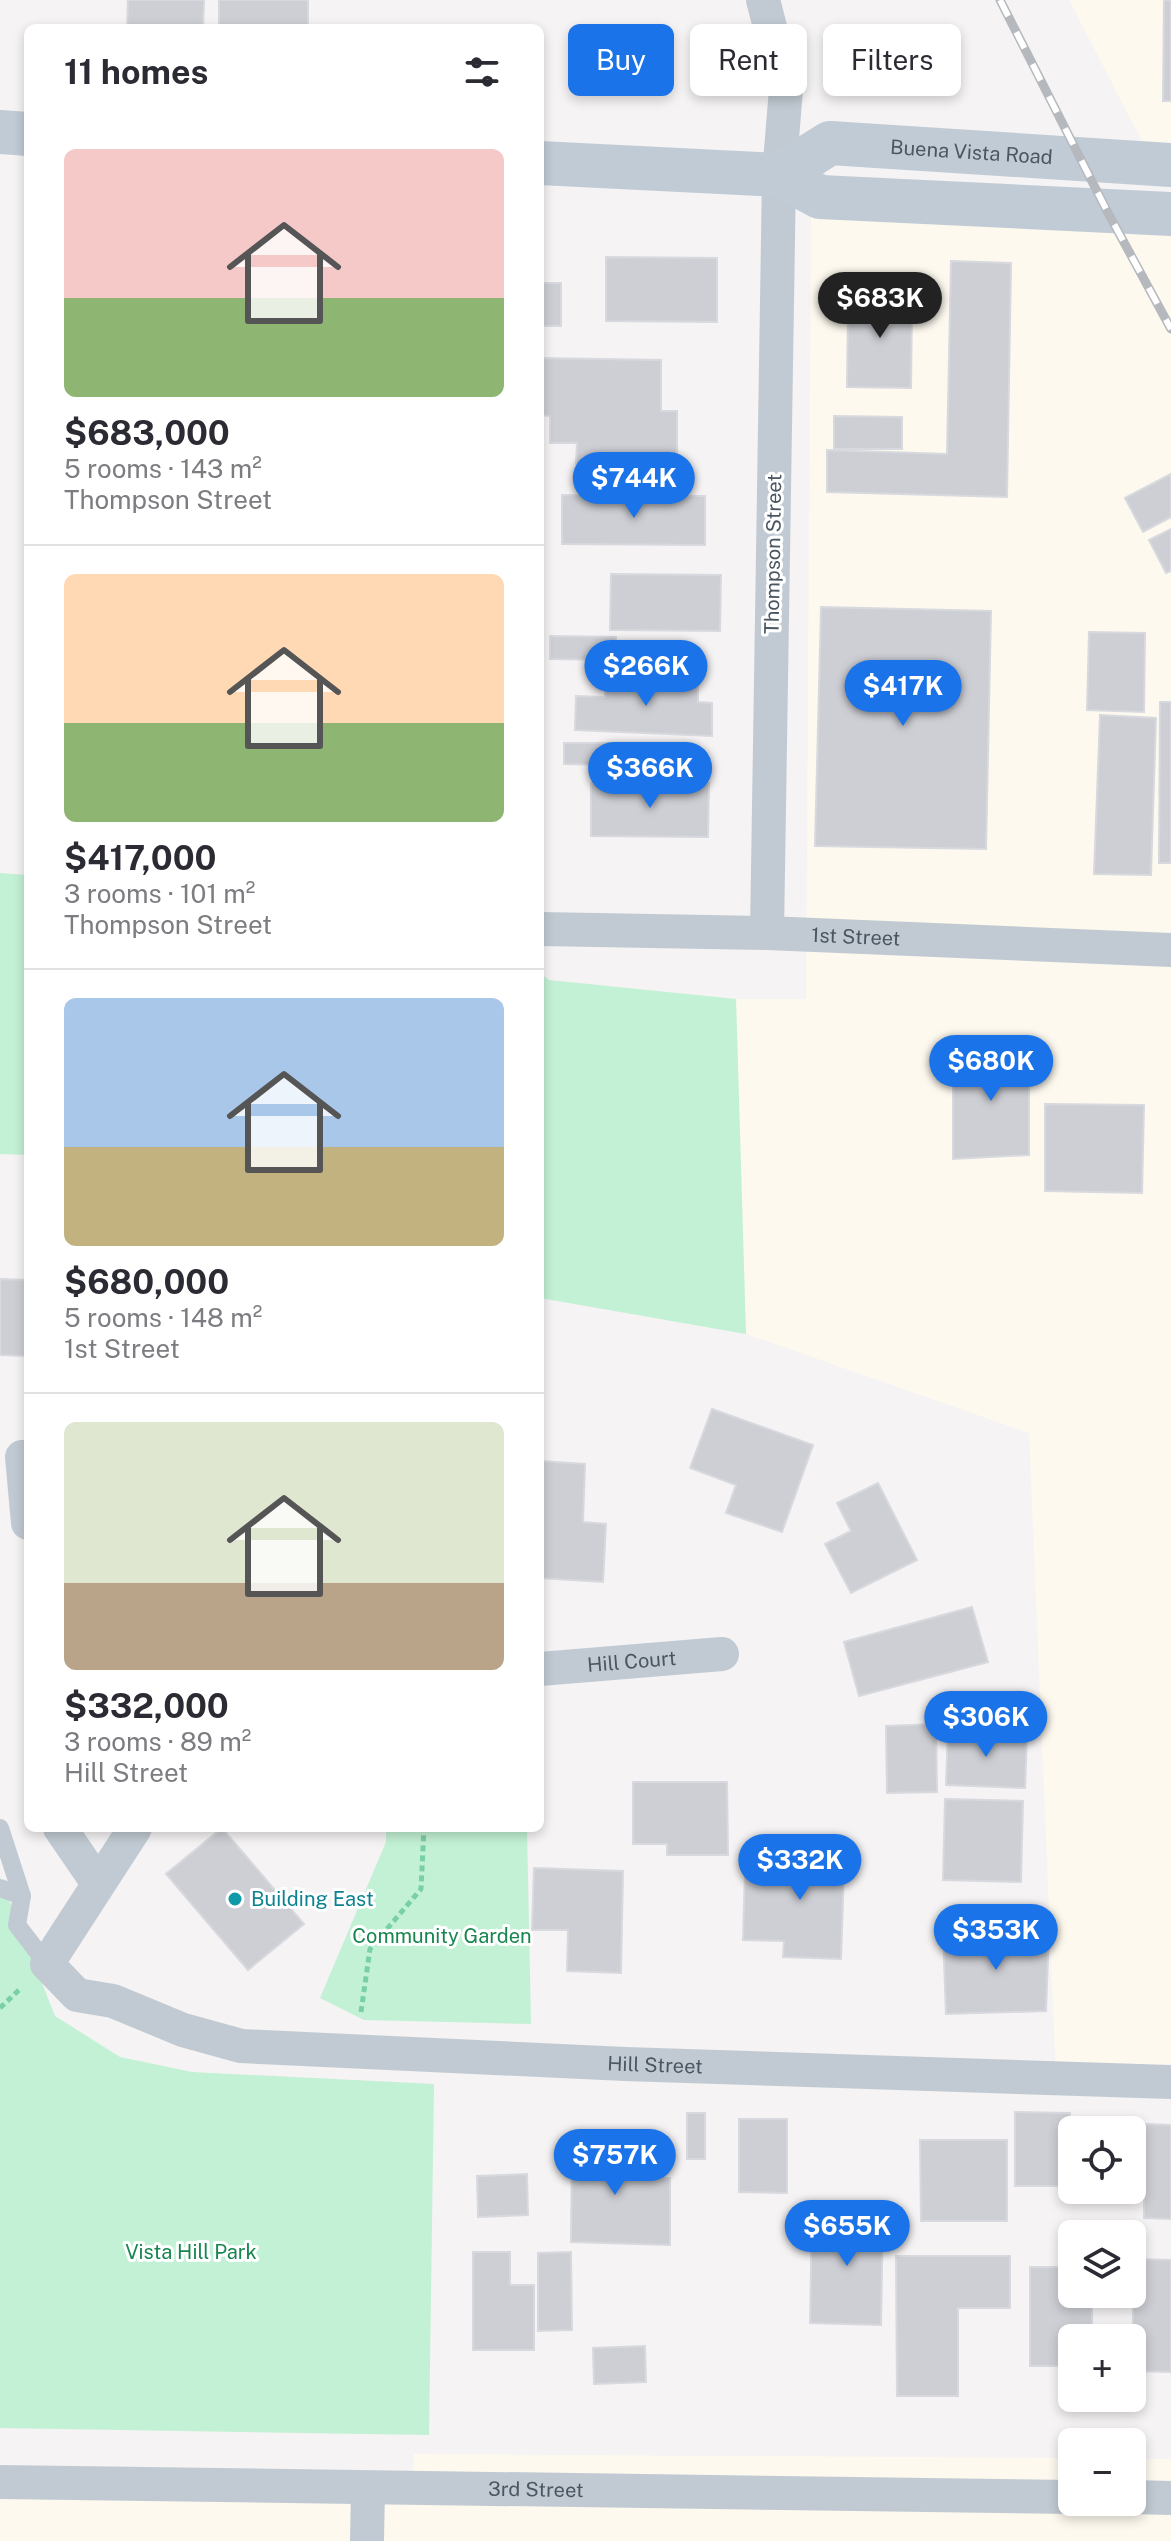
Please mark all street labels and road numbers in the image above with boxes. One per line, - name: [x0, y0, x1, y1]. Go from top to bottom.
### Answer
- street label: Buena Vista Road: [890, 135, 1053, 169]
- street label: Thompson Street: [760, 474, 786, 634]
- street label: 1st Street: [811, 923, 901, 951]
- street label: Hill Court: [586, 1646, 677, 1677]
- street label: Hill Street: [607, 2051, 703, 2079]
- street label: 3rd Street: [488, 2477, 584, 2502]

